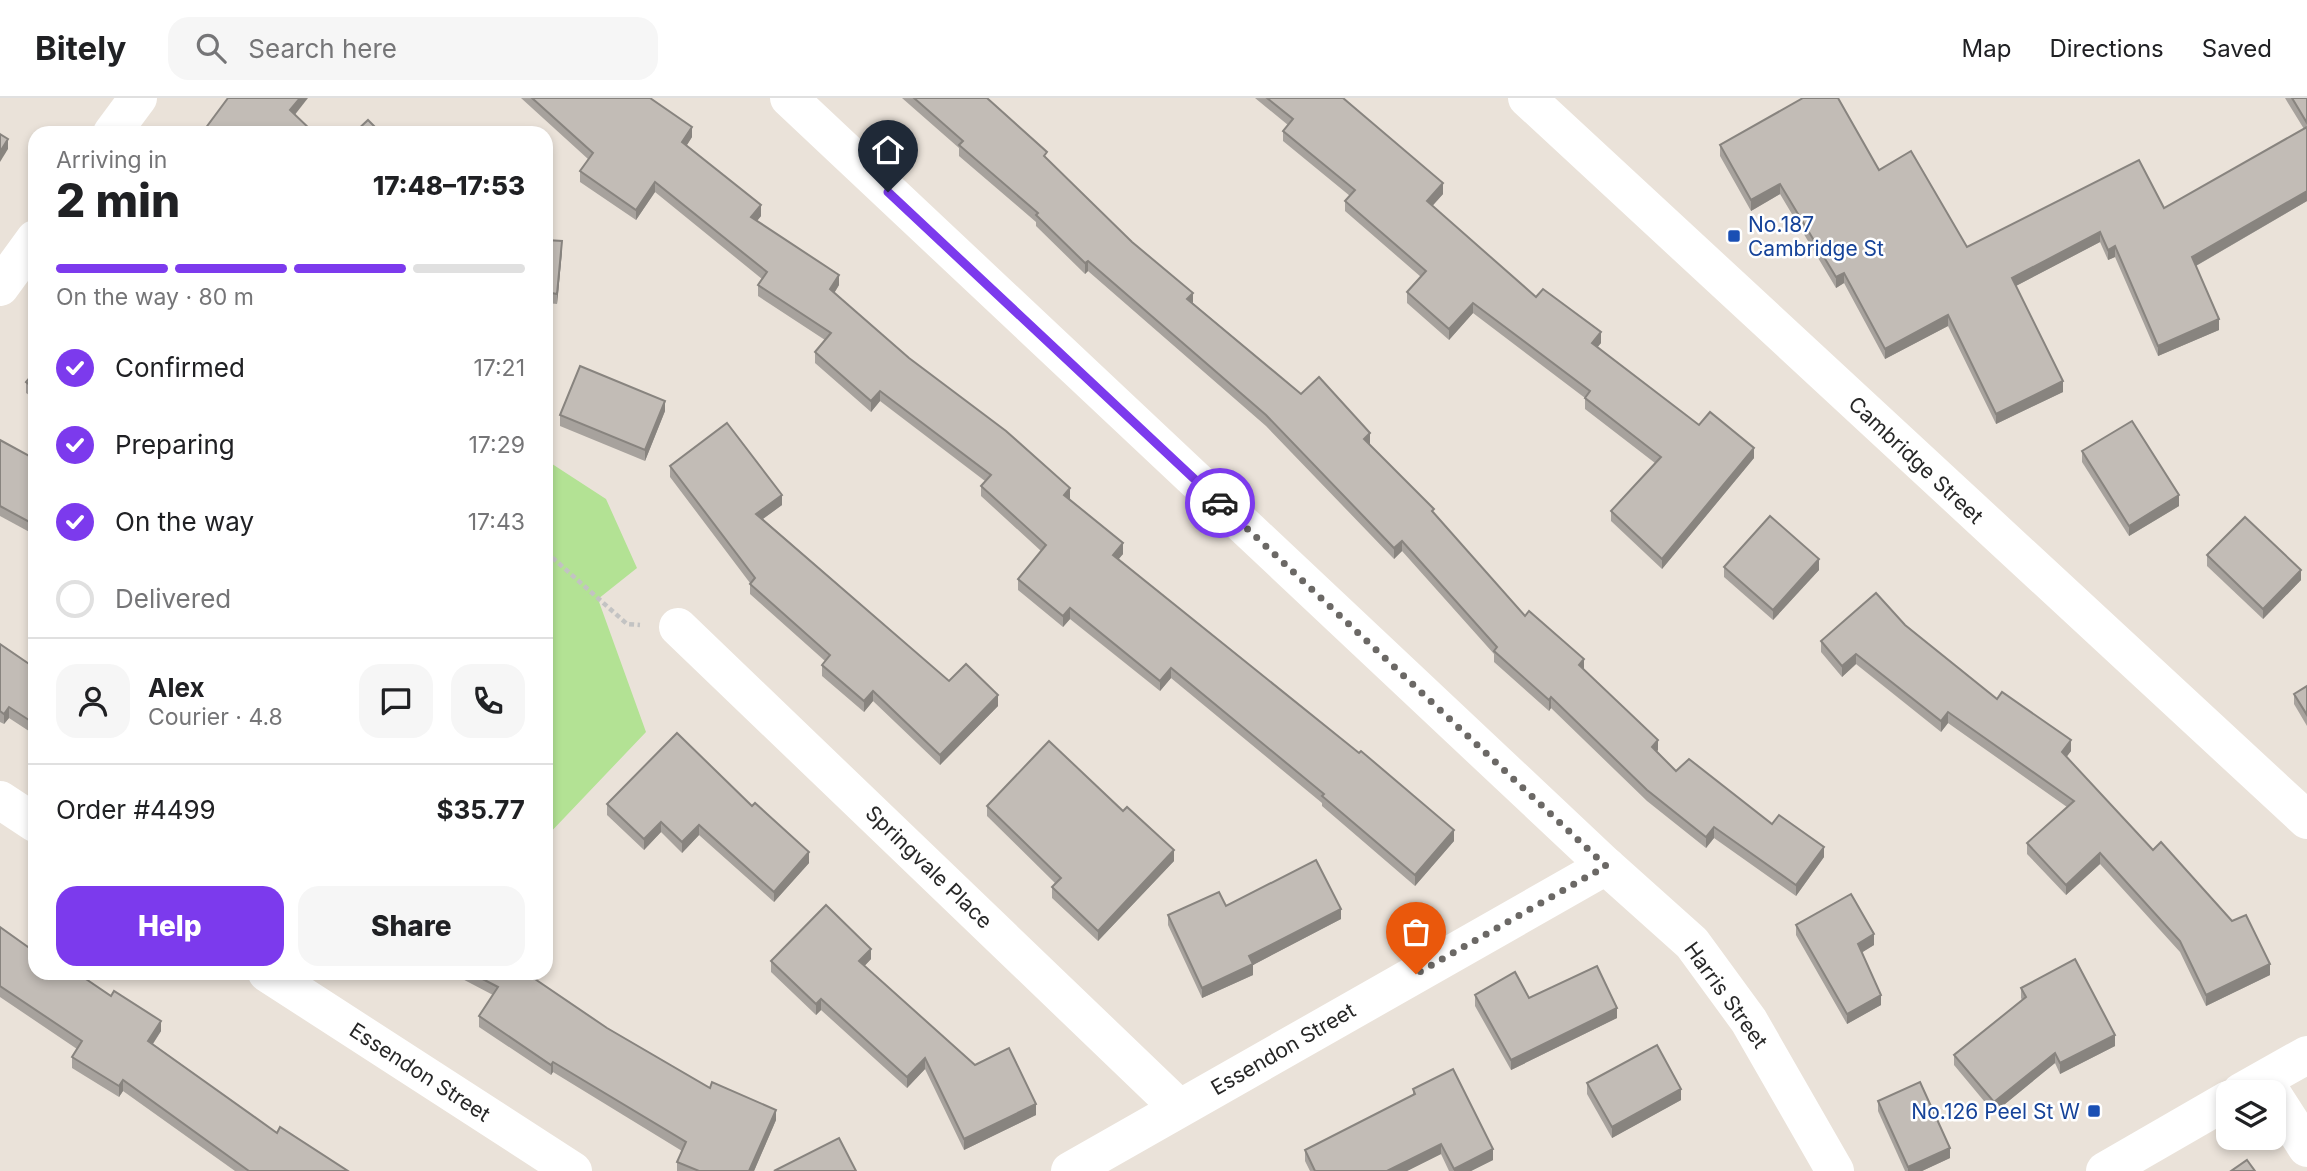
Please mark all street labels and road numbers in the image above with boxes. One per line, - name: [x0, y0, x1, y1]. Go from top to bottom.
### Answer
- street label: Cambridge Street: [1844, 391, 1989, 529]
- street label: Springvale Place: [861, 800, 997, 934]
- street label: Harris Street: [1679, 937, 1773, 1053]
- street label: Essendon Street: [1206, 997, 1360, 1100]
- street label: Essendon Street: [345, 1017, 495, 1127]

